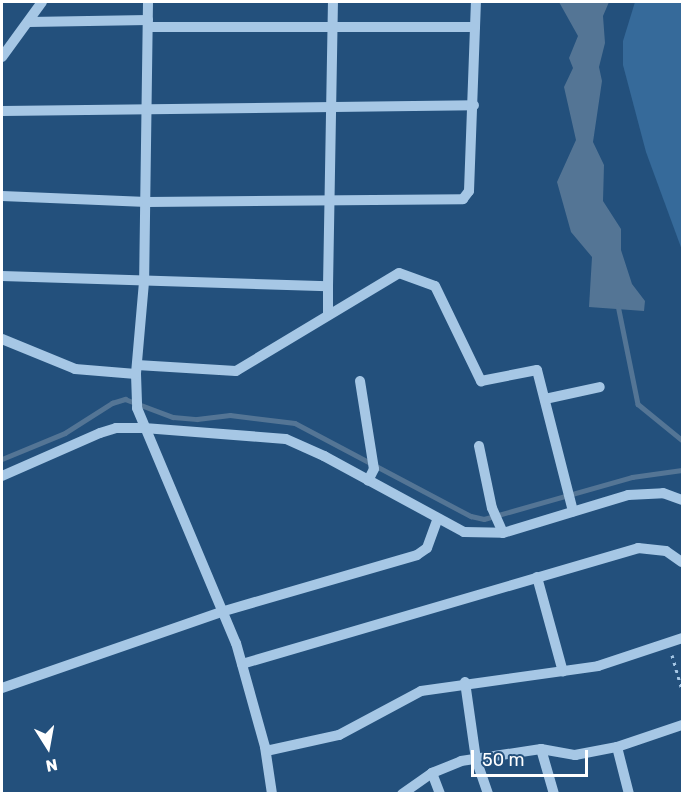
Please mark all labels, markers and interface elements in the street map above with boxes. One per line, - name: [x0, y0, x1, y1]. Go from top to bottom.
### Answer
- north arrow: [18, 717, 78, 777]
- scale bar: [474, 738, 591, 776]
- text: 50 m: [482, 749, 525, 771]
- text: N: [44, 755, 59, 776]

